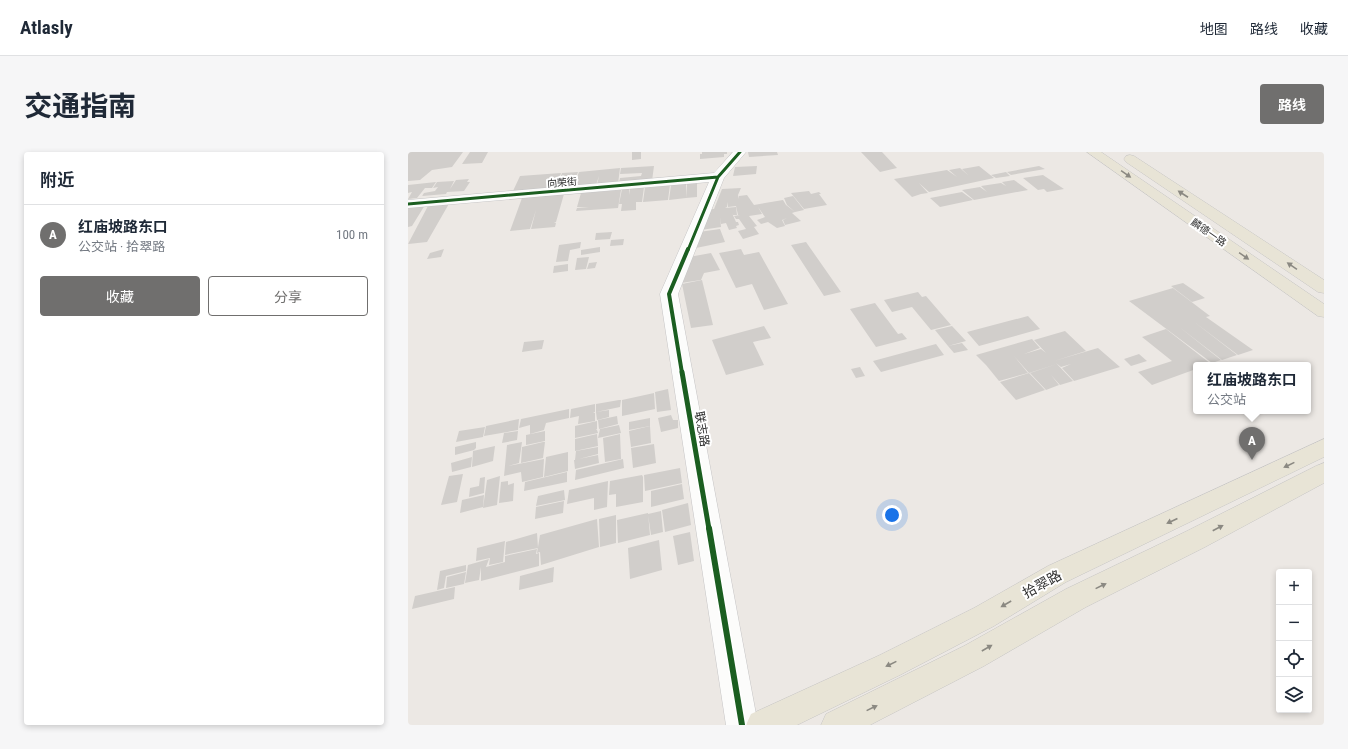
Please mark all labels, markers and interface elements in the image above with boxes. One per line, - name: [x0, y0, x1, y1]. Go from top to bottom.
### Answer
- text: Atlasly: [20, 16, 73, 39]
- text: 地图: [1200, 21, 1228, 37]
- text: 路线: [1250, 21, 1278, 37]
- text: 收藏: [1300, 21, 1328, 37]
- button: 路线: [1260, 84, 1324, 124]
- text: 交通指南: [24, 90, 136, 123]
- text: 附近: [40, 170, 74, 190]
- one-way arrow: [1120, 170, 1131, 178]
- street label: 向荣街: [547, 176, 577, 189]
- one-way arrow: [1177, 191, 1189, 198]
- street label: 麟德一路: [1189, 216, 1228, 248]
- text: 红庙坡路东口: [78, 218, 168, 236]
- text: A: [49, 227, 57, 242]
- text: 100 m: [336, 227, 368, 242]
- text: 公交站 · 拾翠路: [78, 239, 165, 254]
- one-way arrow: [1239, 252, 1249, 260]
- one-way arrow: [1286, 262, 1297, 270]
- button: 收藏: [40, 276, 200, 316]
- button: 分享: [208, 276, 368, 316]
- popup: [1193, 362, 1311, 414]
- text: 红庙坡路东口: [1207, 371, 1297, 389]
- text: 公交站: [1207, 392, 1246, 407]
- street label: 联志路: [692, 410, 712, 448]
- pin: A: [1239, 427, 1265, 460]
- one-way arrow: [1283, 462, 1295, 468]
- your location: [882, 505, 902, 525]
- one-way arrow: [1166, 518, 1177, 524]
- one-way arrow: [1212, 525, 1223, 531]
- street label: 拾翠路: [1020, 567, 1064, 601]
- map controls: [1276, 569, 1312, 713]
- button: +: [1276, 569, 1312, 605]
- one-way arrow: [1095, 583, 1107, 589]
- one-way arrow: [1000, 601, 1012, 608]
- button: −: [1276, 605, 1312, 641]
- button: locate: [1276, 641, 1312, 677]
- one-way arrow: [981, 645, 993, 652]
- one-way arrow: [885, 661, 896, 668]
- button: layers: [1276, 677, 1312, 713]
- one-way arrow: [866, 705, 877, 711]

